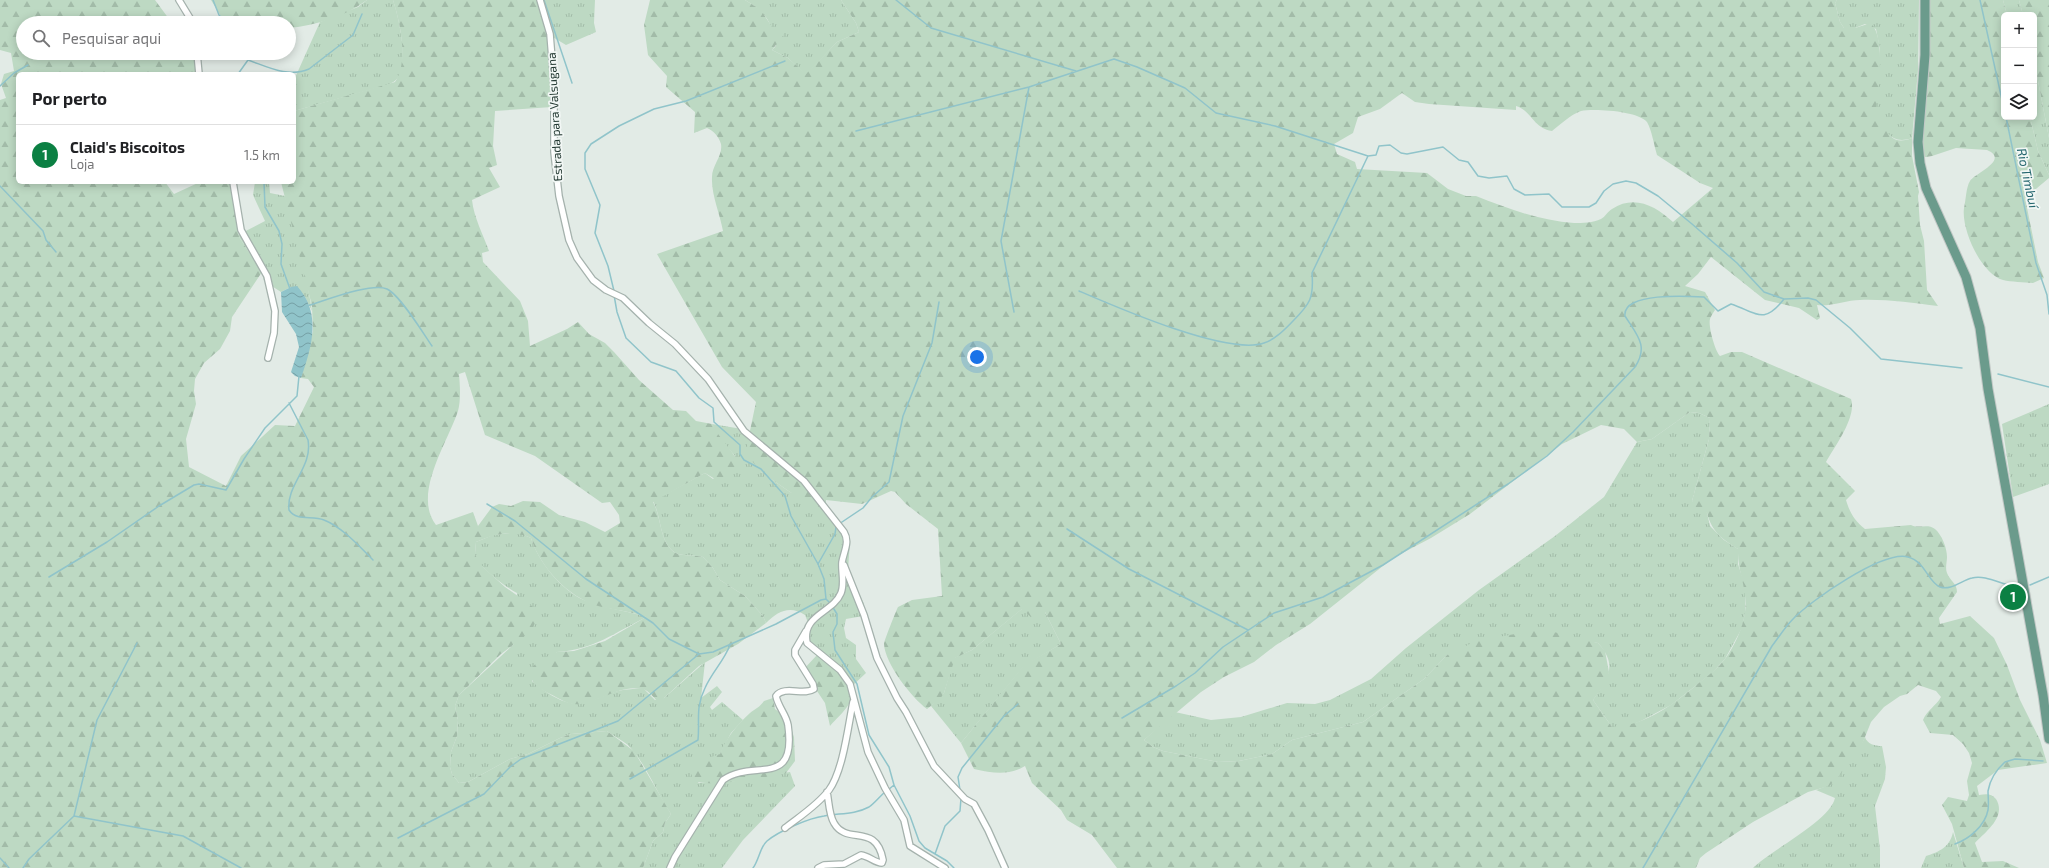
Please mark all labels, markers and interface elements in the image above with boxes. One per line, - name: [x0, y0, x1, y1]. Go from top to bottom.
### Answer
- map controls: [2001, 12, 2037, 120]
- button: +: [2001, 12, 2037, 48]
- search box: [16, 16, 296, 60]
- icon: search: [30, 27, 52, 49]
- text: Pesquisar aqui: [62, 29, 161, 47]
- button: −: [2001, 48, 2037, 84]
- street label: Estrada para Valsugana: [544, 52, 564, 182]
- button: layers: [2001, 84, 2037, 120]
- text: Por perto: [32, 88, 107, 108]
- text: Claid's Biscoitos: [70, 138, 185, 156]
- water label: Rio Timbuí: [2014, 146, 2043, 211]
- text: 1: [42, 147, 48, 163]
- text: 1.5 km: [244, 147, 280, 163]
- text: Loja: [70, 156, 94, 172]
- your location: [967, 347, 987, 367]
- pin: 1: [2000, 582, 2026, 612]

